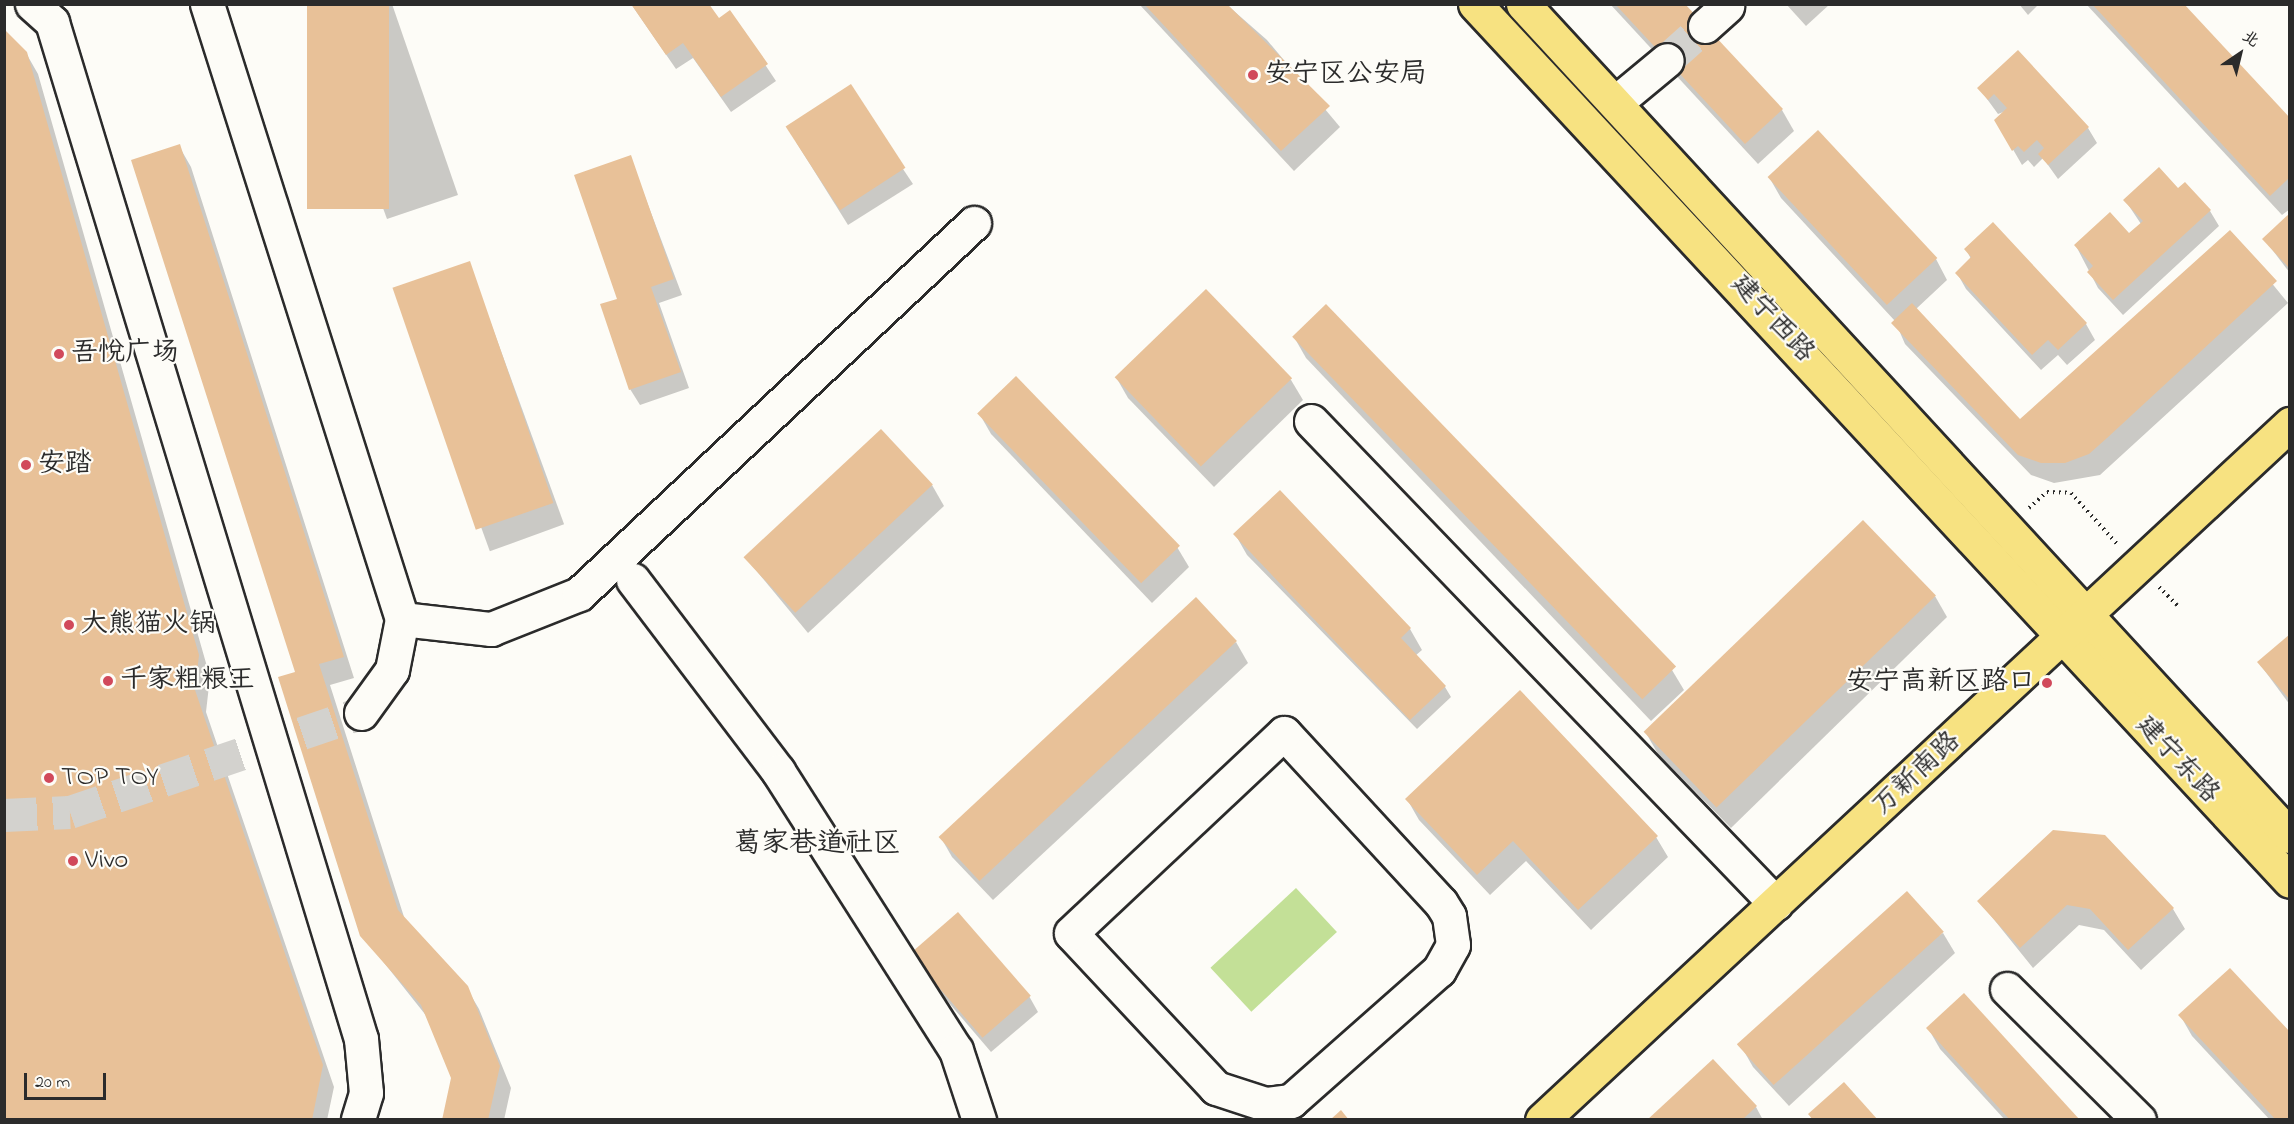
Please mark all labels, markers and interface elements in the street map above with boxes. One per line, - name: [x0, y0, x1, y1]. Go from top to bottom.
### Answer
- north arrow: [2210, 24, 2270, 84]
- text: 北: [2237, 25, 2264, 54]
- place label: 安宁区公安局: [1265, 59, 1427, 91]
- marker: 安宁区公安局: [1246, 68, 1260, 82]
- street label: 建宁西路: [1723, 268, 1821, 370]
- place label: 吾悦广场: [71, 338, 179, 370]
- marker: 吾悦广场: [52, 347, 66, 361]
- place label: 安踏: [38, 449, 92, 481]
- marker: 安踏: [19, 458, 33, 472]
- place label: 大熊猫火锅: [81, 609, 216, 641]
- marker: 大熊猫火锅: [62, 618, 76, 632]
- place label: 千家粗粮王: [120, 665, 255, 697]
- place label: 安宁高新区路口: [1846, 667, 2035, 699]
- marker: 千家粗粮王: [101, 674, 115, 688]
- marker: 安宁高新区路口: [2040, 676, 2054, 690]
- street label: 建宁东路: [2128, 709, 2226, 811]
- street label: 万新南路: [1866, 725, 1968, 823]
- place label: TOP TOY: [61, 762, 159, 794]
- marker: TOP TOY: [42, 771, 56, 785]
- district label: 葛家巷道社区: [733, 828, 901, 862]
- place label: Vivo: [85, 845, 128, 877]
- marker: Vivo: [66, 854, 80, 868]
- scale bar: [27, 1061, 110, 1099]
- text: 20 m: [35, 1070, 70, 1096]

